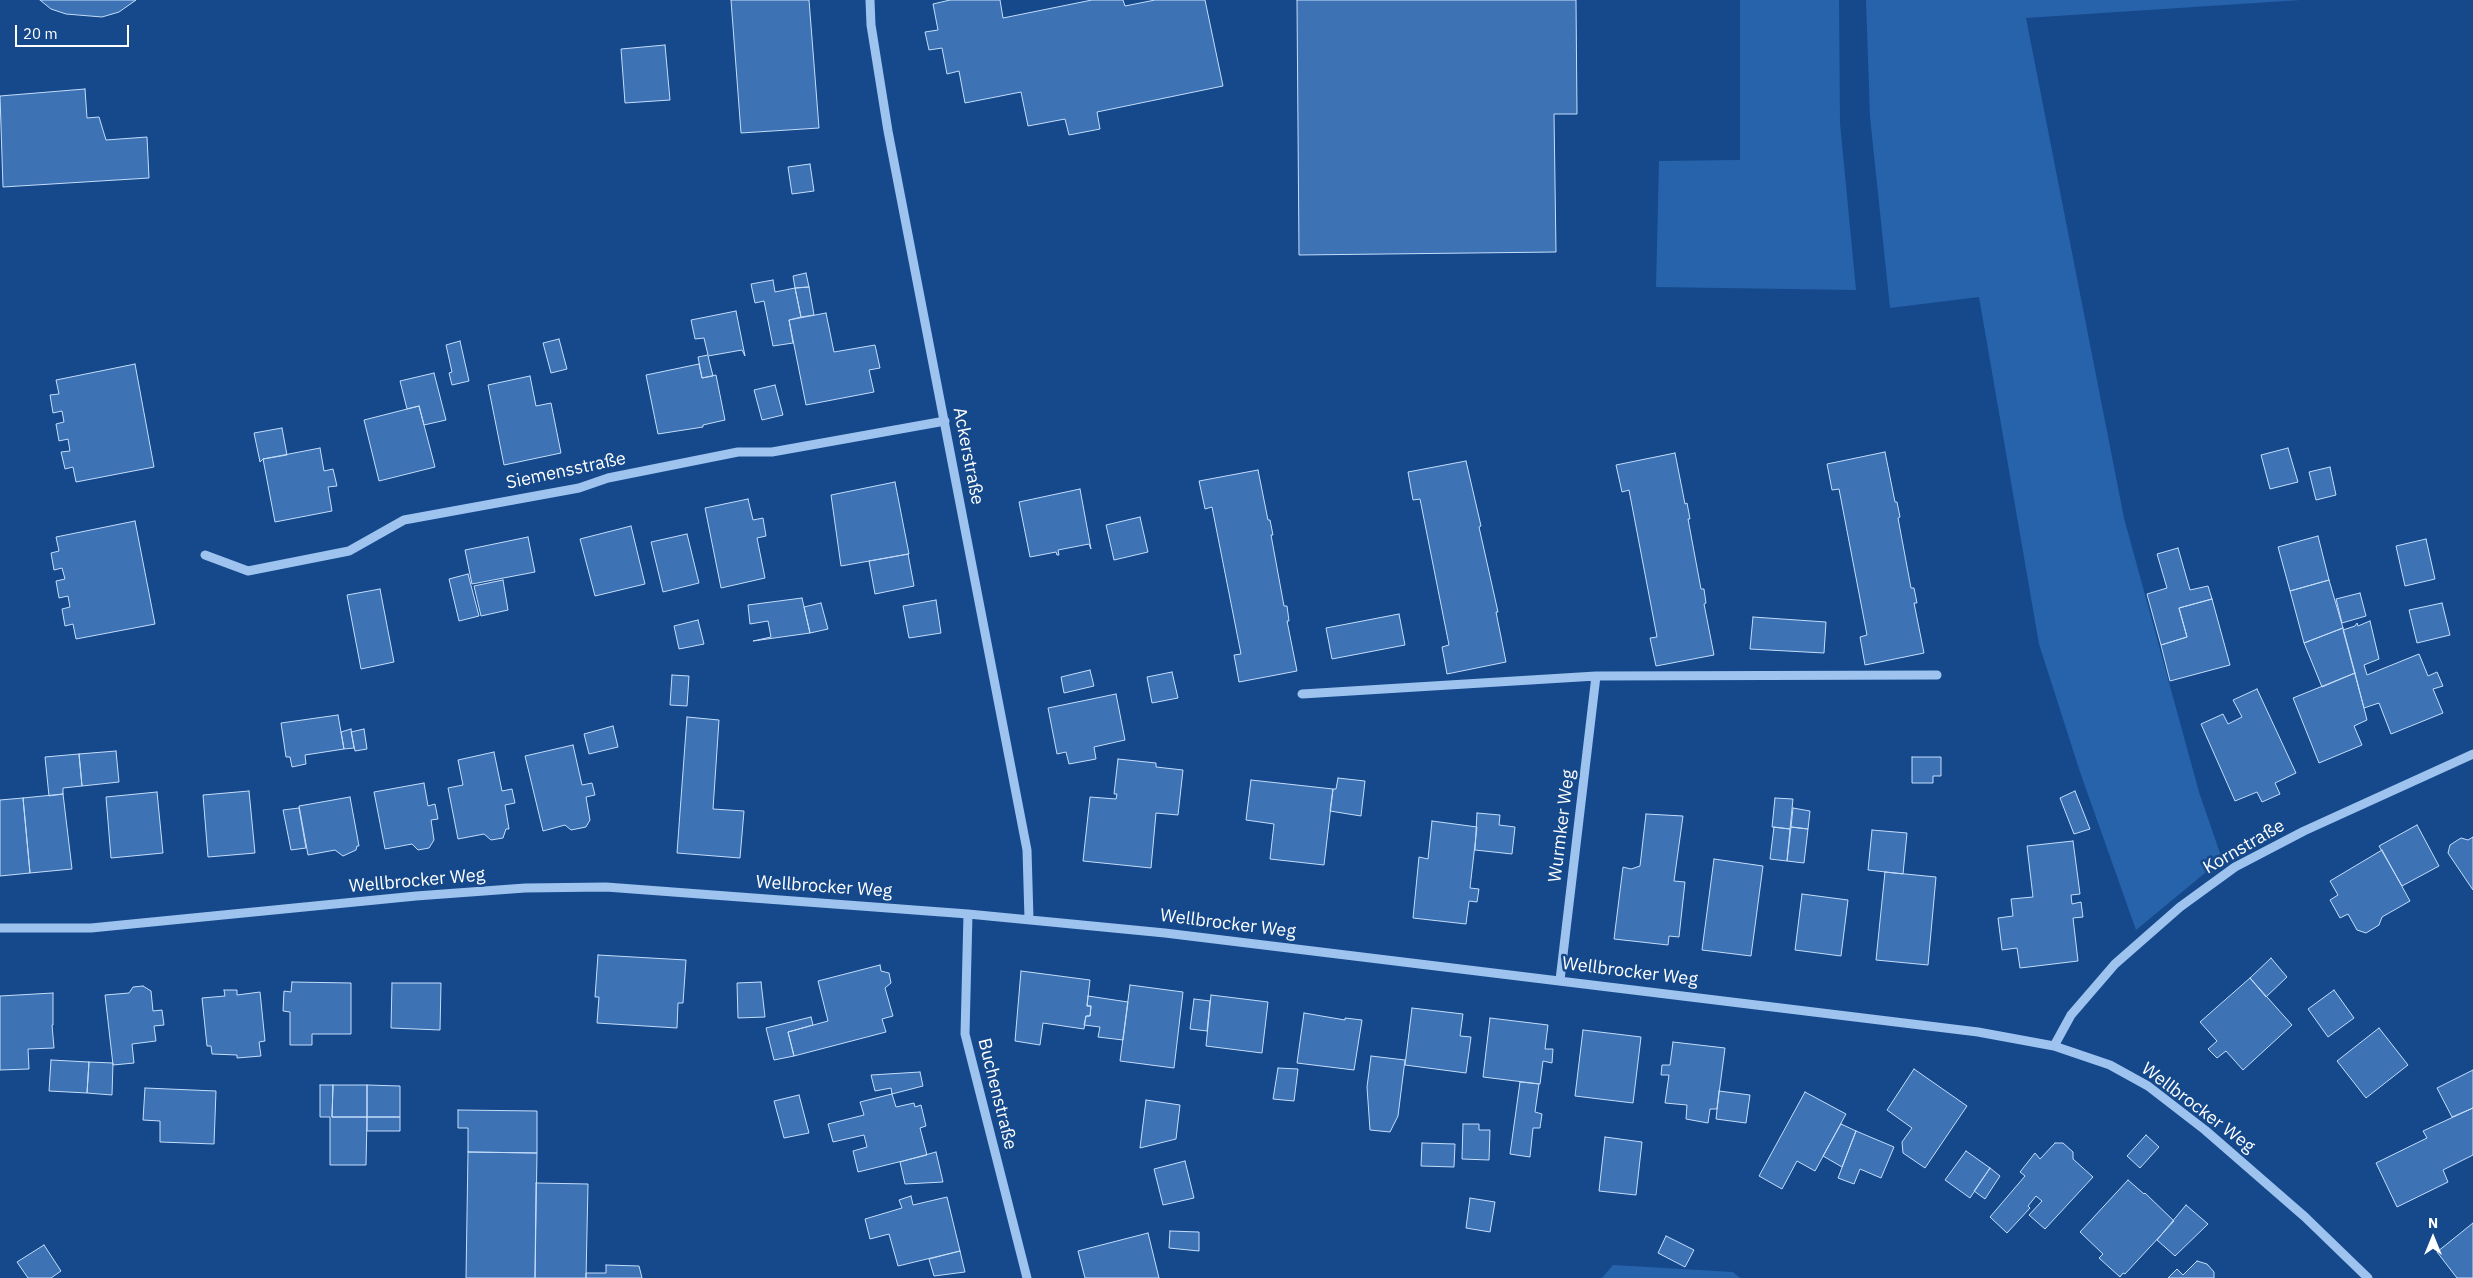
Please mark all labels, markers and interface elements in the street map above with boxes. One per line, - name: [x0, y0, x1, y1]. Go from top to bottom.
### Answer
- scale bar: [18, 15, 131, 47]
- text: 20 m: [23, 24, 58, 43]
- street label: Ackerstraße: [948, 405, 988, 507]
- street label: Siemensstraße: [504, 448, 628, 494]
- street label: Wurmker Weg: [1544, 768, 1580, 884]
- street label: Kornstraße: [2199, 815, 2289, 879]
- street label: Wellbrocker Weg: [348, 864, 486, 898]
- street label: Wellbrocker Weg: [755, 871, 893, 903]
- street label: Wellbrocker Weg: [1159, 905, 1297, 943]
- street label: Wellbrocker Weg: [1561, 953, 1699, 991]
- street label: Buchenstraße: [973, 1036, 1021, 1152]
- street label: Wellbrocker Weg: [2137, 1058, 2259, 1158]
- north arrow: [2408, 1213, 2458, 1263]
- text: N: [2428, 1214, 2438, 1232]

